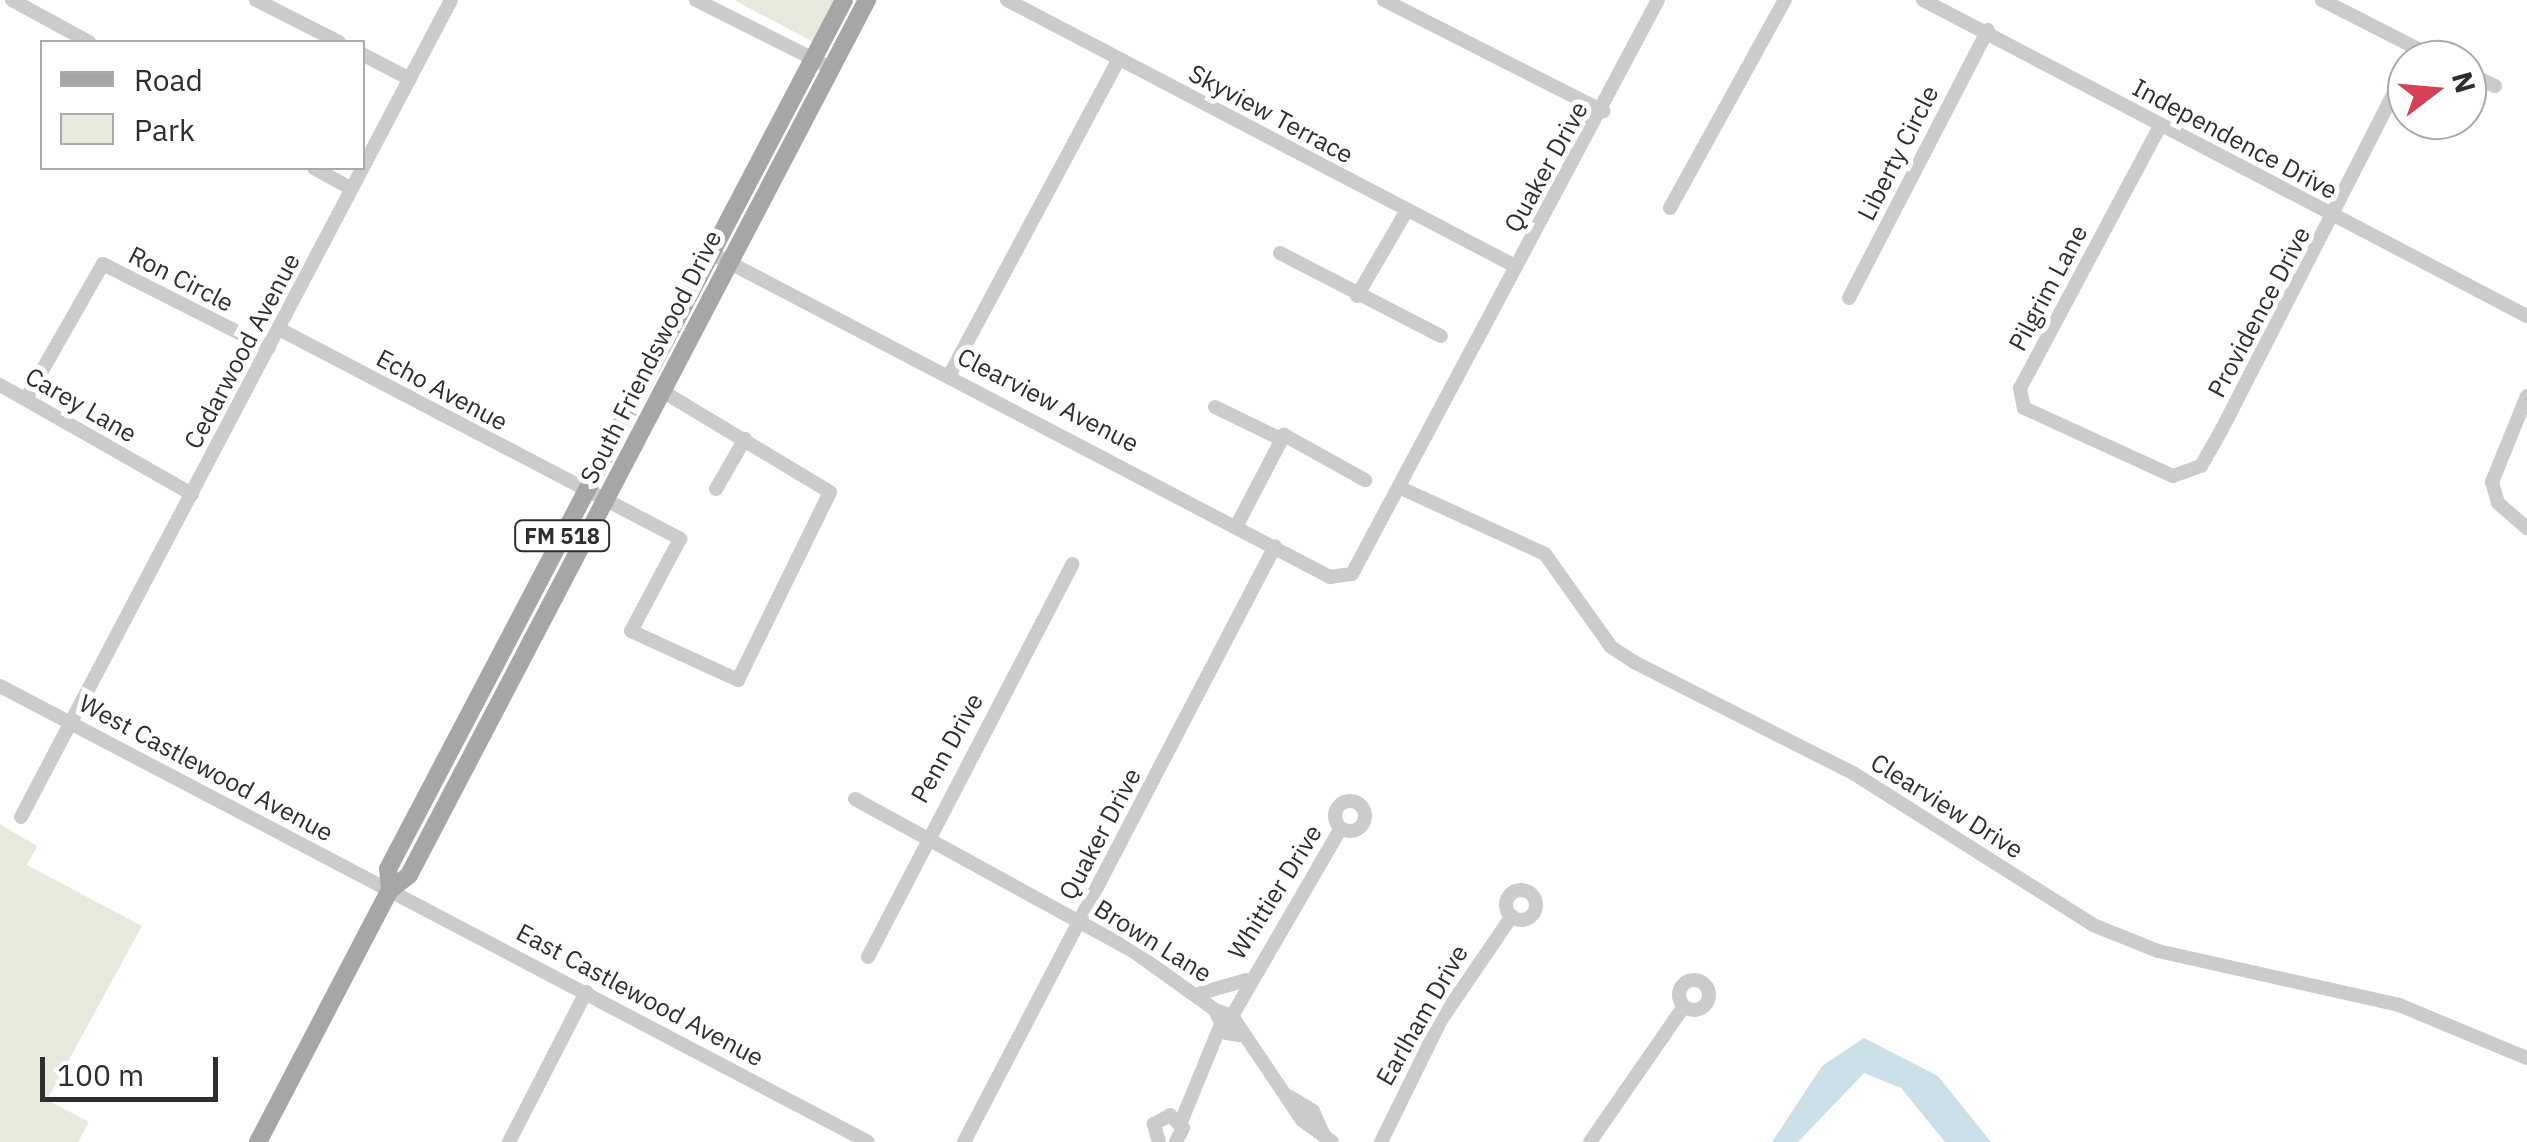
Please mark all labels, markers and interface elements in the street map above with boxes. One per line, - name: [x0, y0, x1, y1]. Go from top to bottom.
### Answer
- legend: [40, 40, 365, 170]
- north arrow: [2387, 40, 2487, 140]
- street label: Skyview Terrace: [1184, 58, 1358, 170]
- text: Road: [134, 60, 203, 99]
- text: N: [2444, 67, 2485, 97]
- street label: Independence Drive: [2128, 72, 2342, 206]
- street label: Liberty Circle: [1851, 81, 1945, 225]
- street label: Quaker Drive: [1498, 96, 1594, 238]
- text: Park: [134, 110, 195, 149]
- street label: Pilgrim Lane: [2002, 220, 2094, 356]
- street label: Providence Drive: [2201, 222, 2317, 402]
- street label: South Friendswood Drive: [574, 225, 728, 489]
- street label: Ron Circle: [124, 240, 238, 318]
- street label: Cedarwood Avenue: [178, 248, 306, 454]
- street label: Clearview Avenue: [952, 341, 1144, 459]
- street label: Echo Avenue: [371, 343, 513, 437]
- street label: Carey Lane: [20, 361, 142, 449]
- road number: FM 518: [512, 519, 612, 553]
- street label: West Castlewood Avenue: [74, 688, 338, 848]
- street label: Penn Drive: [905, 688, 989, 808]
- street label: Clearview Drive: [1865, 747, 2029, 865]
- street label: Quaker Drive: [1053, 763, 1147, 905]
- street label: Whittier Drive: [1222, 819, 1328, 965]
- street label: Brown Lane: [1089, 893, 1217, 989]
- street label: East Castlewood Avenue: [511, 917, 769, 1073]
- street label: Earlham Drive: [1370, 939, 1474, 1091]
- scale bar: [45, 1037, 222, 1099]
- text: 100 m: [57, 1055, 144, 1094]

